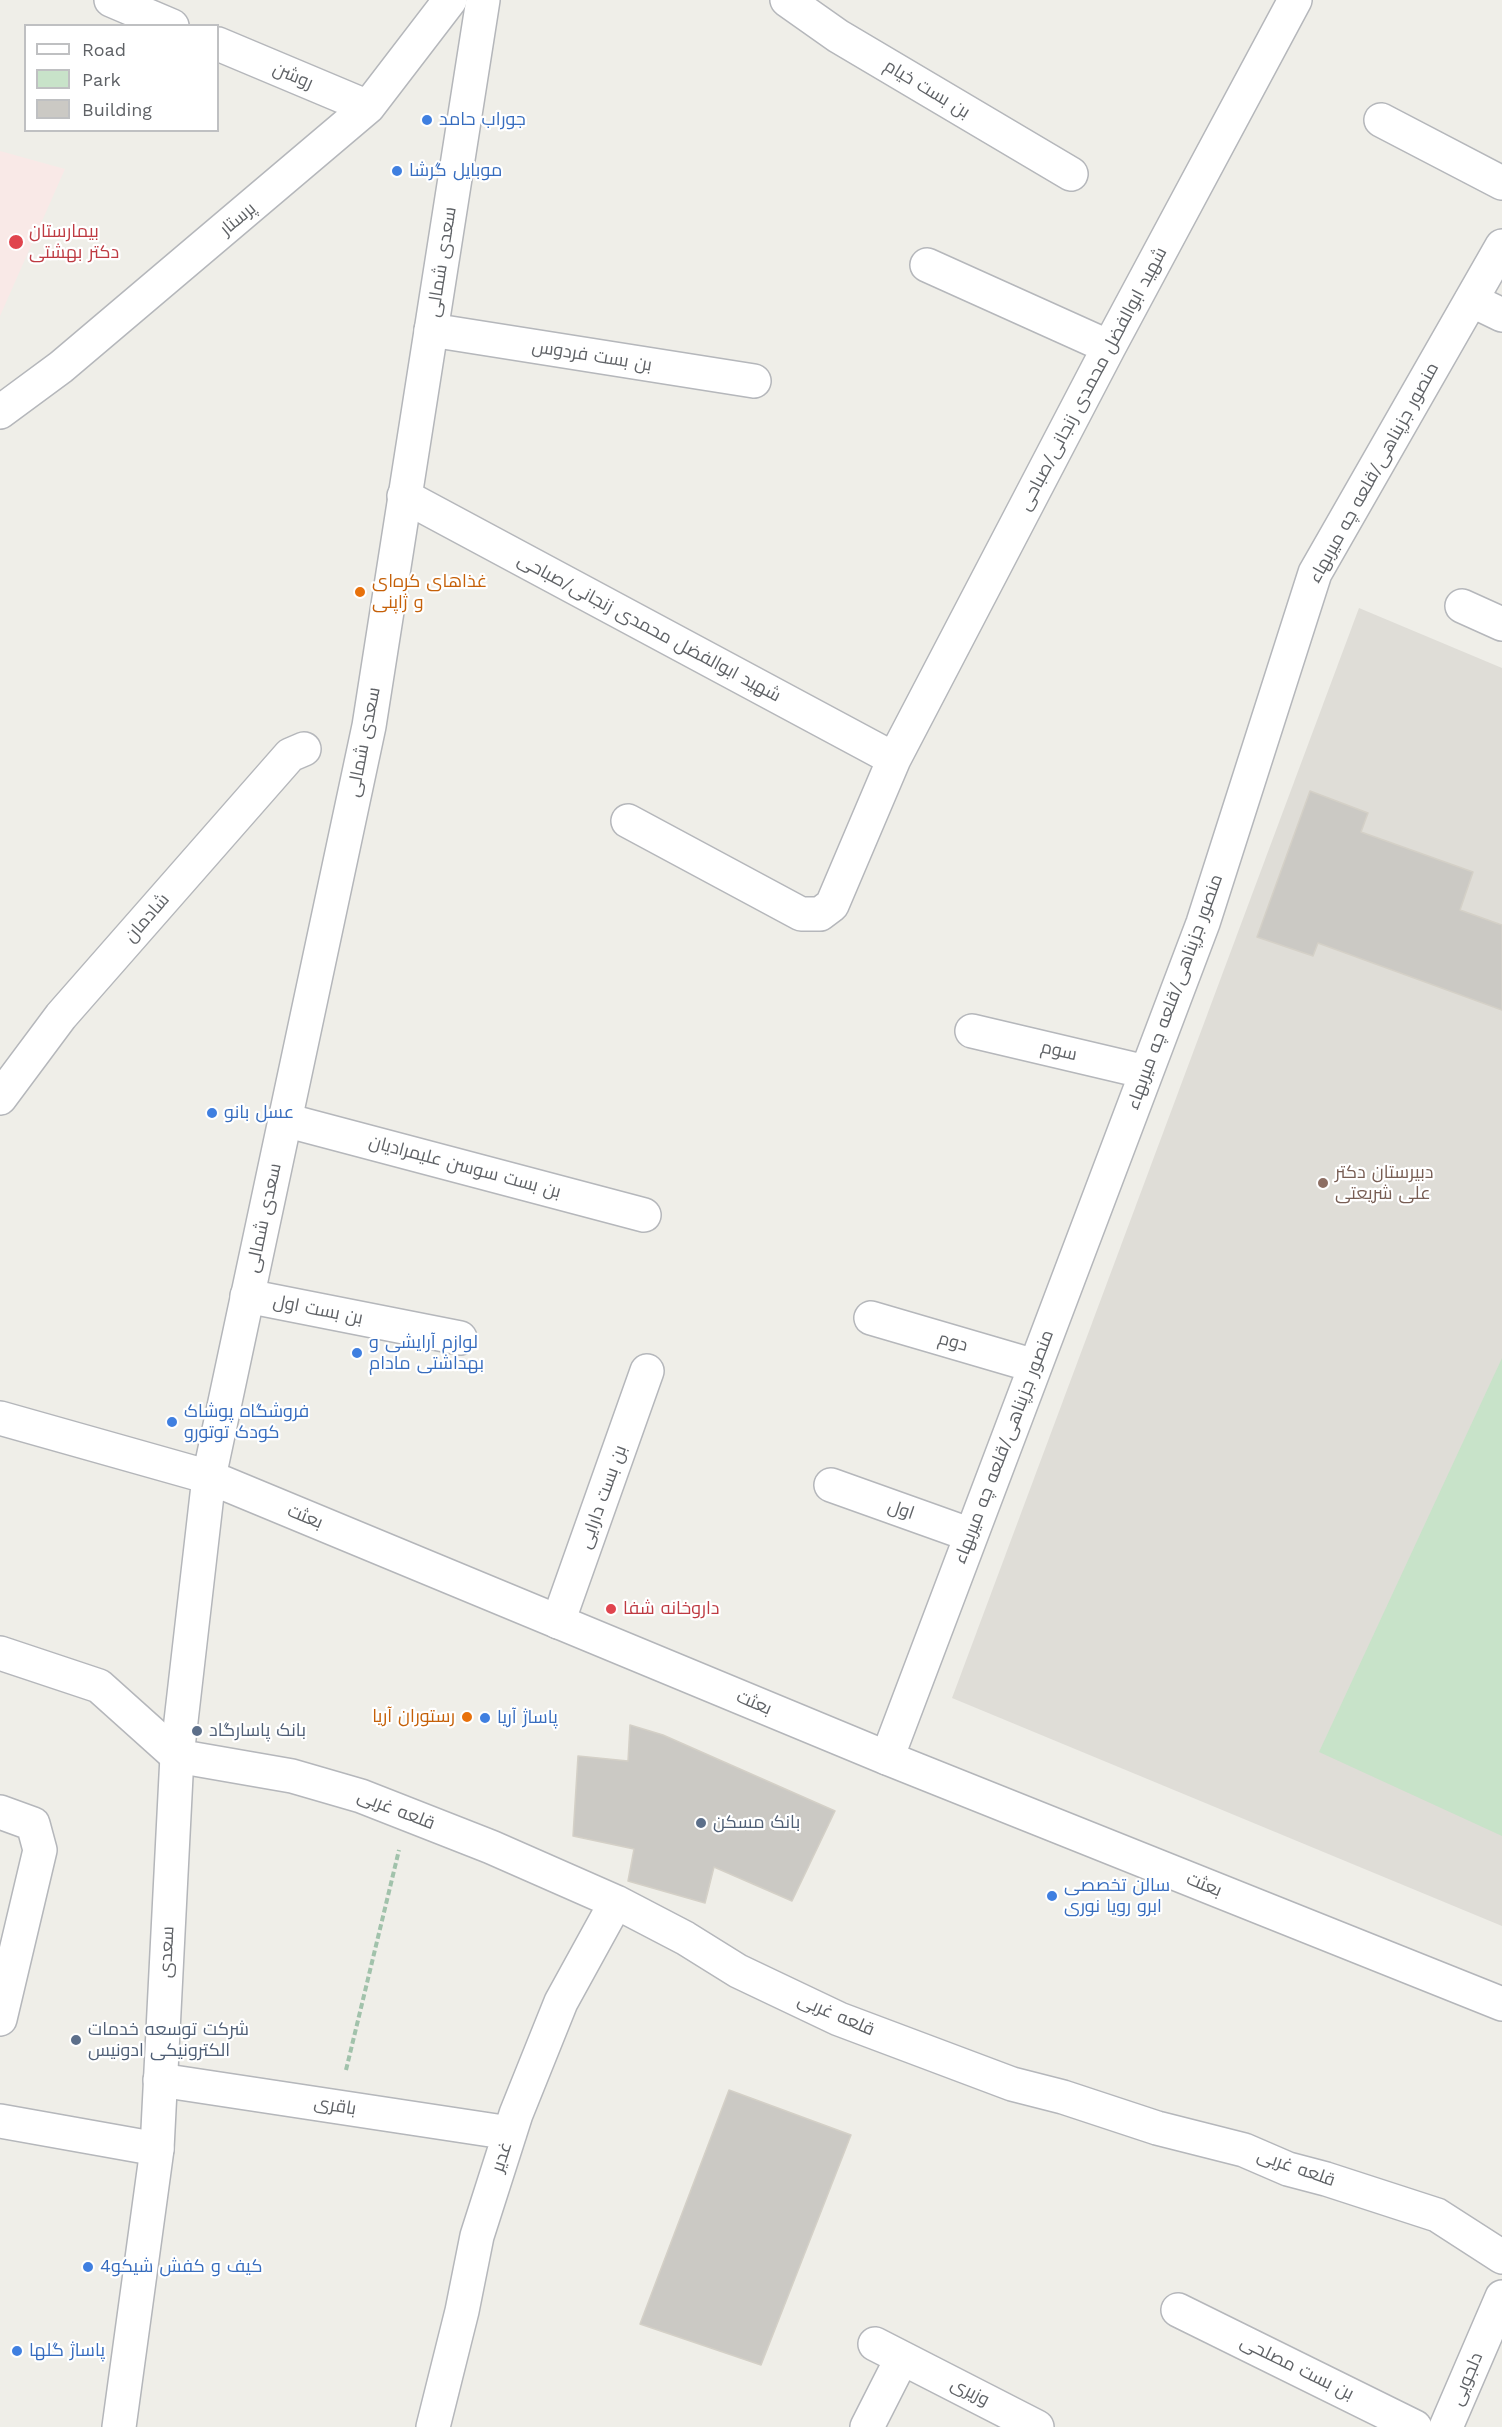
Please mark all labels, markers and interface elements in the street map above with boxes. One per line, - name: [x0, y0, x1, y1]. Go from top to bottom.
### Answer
- legend: [24, 24, 219, 132]
- text: Road: [82, 39, 126, 60]
- street label: بن بست خیام: [880, 55, 974, 123]
- street label: روشن: [270, 58, 316, 94]
- text: Park: [82, 69, 121, 90]
- text: Building: [82, 99, 152, 120]
- place label: جوراب حامد: [439, 109, 526, 131]
- marker: جوراب حامد: [420, 113, 434, 127]
- place label: موبایل گرشا: [409, 160, 502, 182]
- marker: موبایل گرشا: [390, 164, 404, 178]
- street label: پرستار: [216, 198, 260, 240]
- street label: سعدی شمالی: [423, 205, 461, 319]
- place label: بیمارستان دکتر بهشتی: [29, 221, 119, 264]
- marker: بیمارستان دکتر بهشتی: [7, 233, 25, 251]
- street label: شهید ابوالفضل محمدی زنجانی/صباحی: [1014, 244, 1172, 514]
- street label: بن بست فردوس: [530, 336, 654, 376]
- street label: منصور جزپناهی/قلعه چه میربهاء: [1304, 359, 1444, 587]
- street label: شهید ابوالفضل محمدی زنجانی/صباحی: [514, 549, 784, 707]
- place label: غذاهای کره‌ای و ژاپنی: [372, 571, 487, 614]
- marker: غذاهای کره‌ای و ژاپنی: [353, 585, 367, 599]
- street label: سعدی شمالی: [343, 685, 385, 799]
- street label: منصور جزپناهی/قلعه چه میربهاء: [1122, 871, 1228, 1113]
- street label: شادمان: [120, 889, 174, 947]
- street label: سوم: [1039, 1036, 1079, 1066]
- place label: عسل بانو: [224, 1102, 294, 1124]
- marker: عسل بانو: [205, 1106, 219, 1120]
- street label: بن بست سوسن علیمرادیان: [367, 1131, 563, 1203]
- street label: سعدی شمالی: [242, 1161, 286, 1275]
- place label: دبیرستان دکتر علی شریعتی: [1335, 1162, 1433, 1204]
- marker: دبیرستان دکتر علی شریعتی: [1316, 1176, 1330, 1190]
- street label: بن بست اول: [271, 1291, 365, 1329]
- street label: منصور جزپناهی/قلعه چه میربهاء: [949, 1327, 1059, 1567]
- street label: دوم: [936, 1328, 970, 1356]
- place label: لوازم آرایشی و بهداشتی مادام: [369, 1332, 484, 1374]
- marker: لوازم آرایشی و بهداشتی مادام: [350, 1346, 364, 1360]
- place label: فروشگاه پوشاک کودک توتورو: [184, 1401, 309, 1444]
- marker: فروشگاه پوشاک کودک توتورو: [165, 1415, 179, 1429]
- street label: بن بست دارایی: [574, 1442, 632, 1552]
- street label: اول: [885, 1495, 917, 1525]
- street label: بعثت: [284, 1500, 326, 1534]
- place label: داروخانه شفا: [623, 1598, 719, 1620]
- marker: داروخانه شفا: [604, 1602, 618, 1616]
- street label: بعثت: [733, 1686, 775, 1720]
- place label: رستوران آریا: [372, 1706, 455, 1728]
- place label: پاساژ آریا: [497, 1707, 558, 1729]
- marker: رستوران آریا: [460, 1710, 474, 1724]
- marker: پاساژ آریا: [478, 1711, 492, 1725]
- place label: بانک پاسارگاد: [209, 1720, 306, 1742]
- marker: بانک پاسارگاد: [190, 1724, 204, 1738]
- street label: قلعه غربی: [354, 1785, 438, 1835]
- place label: بانک مسکن: [713, 1812, 800, 1834]
- marker: بانک مسکن: [694, 1816, 708, 1830]
- street label: بعثت: [1183, 1868, 1225, 1902]
- place label: سالن تخصصی ابرو رویا نوری: [1064, 1875, 1170, 1918]
- marker: سالن تخصصی ابرو رویا نوری: [1045, 1889, 1059, 1903]
- street label: سعدی: [155, 1925, 179, 1979]
- street label: قلعه غربی: [794, 1989, 878, 2041]
- place label: شرکت توسعه خدمات الکترونیکی ادونیس: [88, 2019, 249, 2062]
- marker: شرکت توسعه خدمات الکترونیکی ادونیس: [69, 2033, 83, 2047]
- street label: باقری: [312, 2092, 358, 2120]
- street label: غدیر: [487, 2139, 517, 2175]
- street label: قلعه غربی: [1254, 2145, 1338, 2191]
- place label: کیف و کفش شیکو4: [100, 2256, 262, 2278]
- marker: کیف و کفش شیکو4: [81, 2260, 95, 2274]
- street label: بن بست مصلحی: [1237, 2331, 1357, 2405]
- place label: پاساژ گلها: [29, 2340, 105, 2362]
- marker: پاساژ گلها: [10, 2344, 24, 2358]
- street label: دلجویی: [1446, 2349, 1488, 2409]
- street label: وزیری: [947, 2373, 993, 2411]

